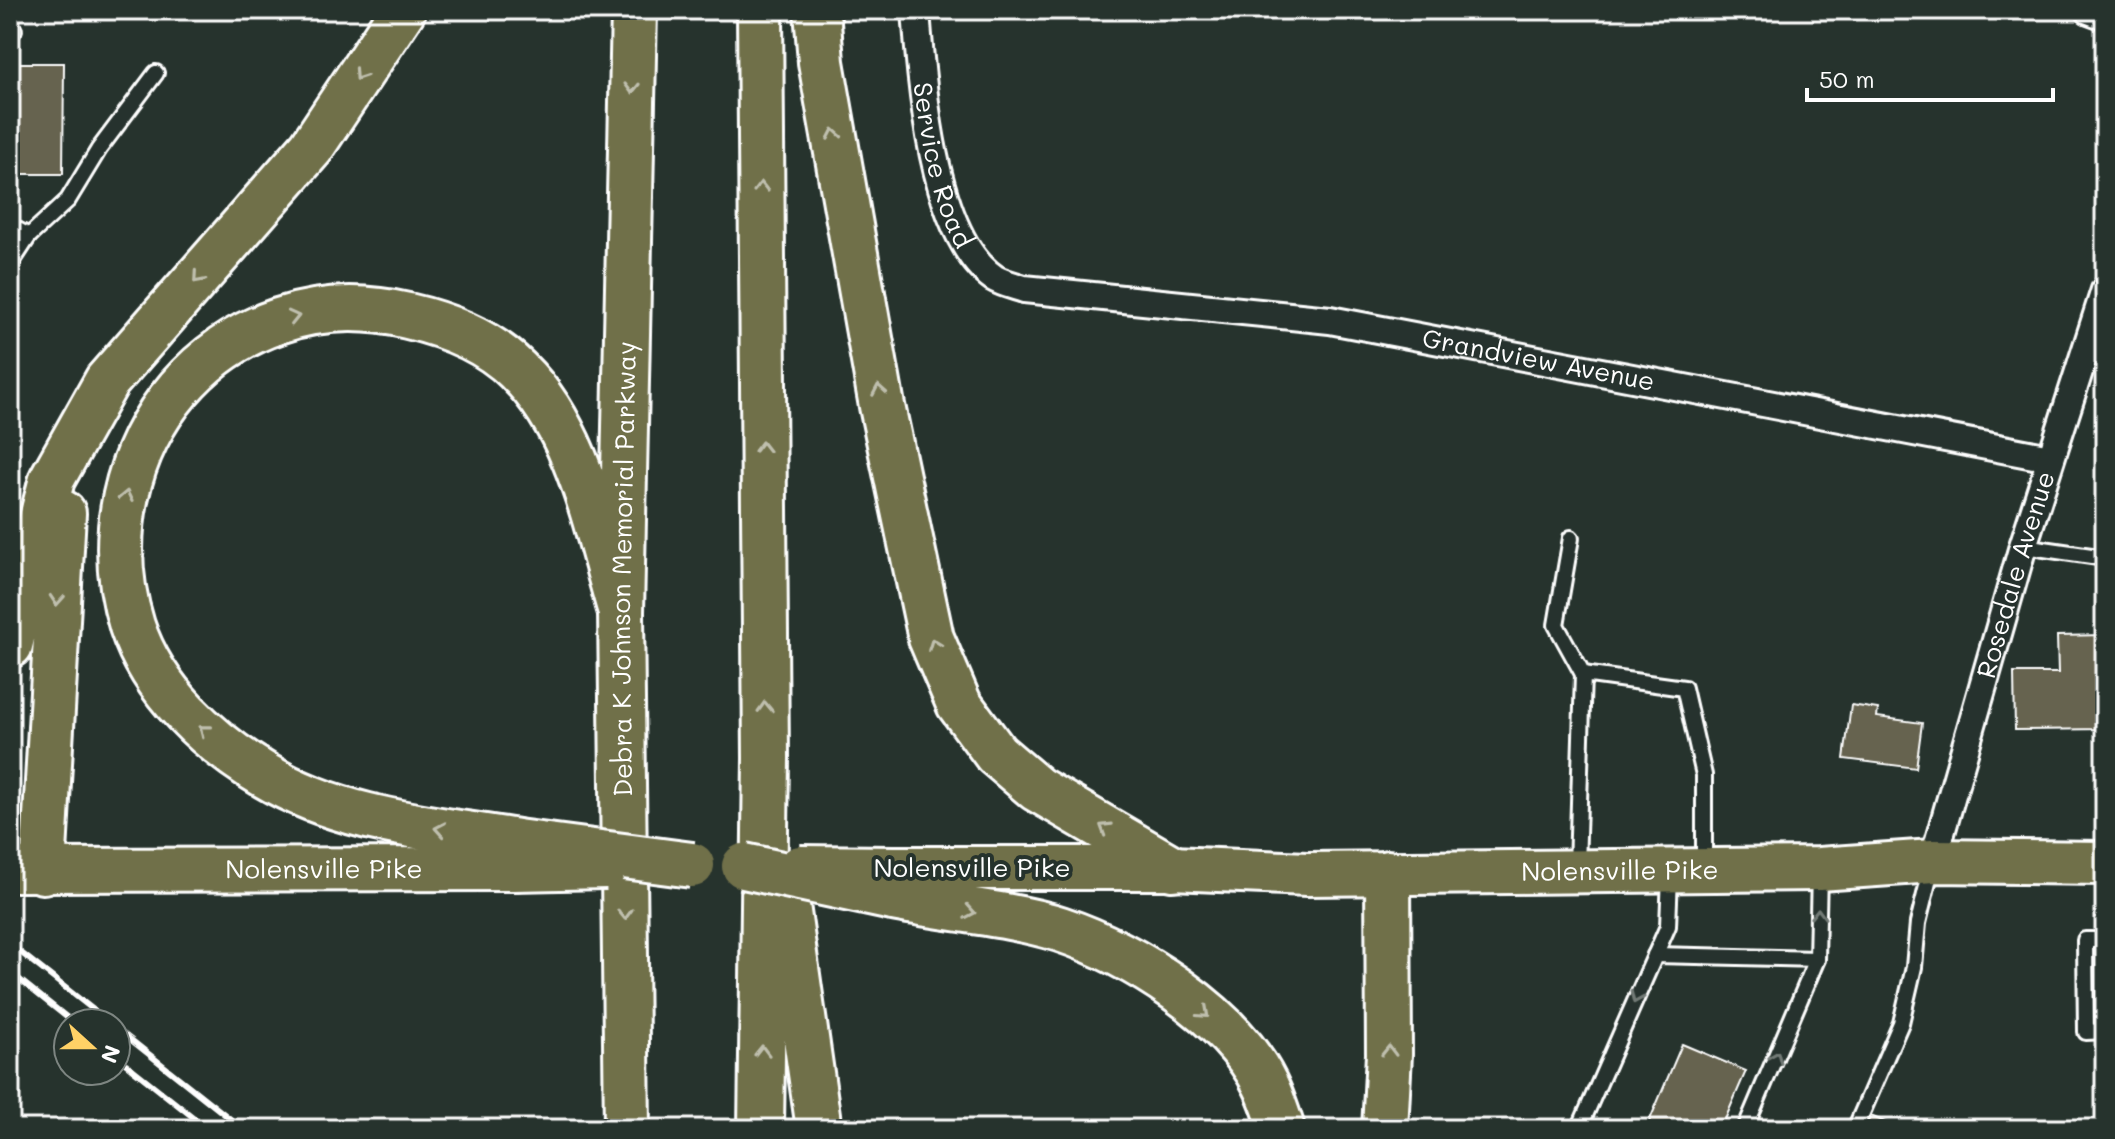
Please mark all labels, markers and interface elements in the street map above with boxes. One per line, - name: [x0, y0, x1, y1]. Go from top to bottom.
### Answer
- scale bar: [1807, 52, 2053, 102]
- text: 50 m: [1819, 63, 1875, 94]
- one-way arrow: [354, 66, 369, 81]
- street label: Service Road: [906, 80, 981, 254]
- one-way arrow: [624, 82, 641, 95]
- one-way arrow: [826, 127, 843, 141]
- one-way arrow: [752, 180, 770, 193]
- one-way arrow: [193, 269, 208, 284]
- one-way arrow: [286, 309, 300, 326]
- street label: Grandview Avenue: [1420, 320, 1658, 398]
- street label: Debra K Johnson Memorial Parkway: [603, 341, 643, 797]
- one-way arrow: [871, 383, 888, 397]
- one-way arrow: [753, 440, 771, 453]
- street label: Rosedale Avenue: [1968, 467, 2062, 682]
- one-way arrow: [117, 490, 134, 503]
- one-way arrow: [49, 594, 66, 607]
- one-way arrow: [927, 638, 944, 652]
- one-way arrow: [756, 700, 773, 713]
- one-way arrow: [198, 726, 213, 740]
- one-way arrow: [433, 821, 446, 838]
- one-way arrow: [1100, 822, 1114, 837]
- street label: Nolensville Pike: [873, 850, 1071, 884]
- street label: Nolensville Pike: [225, 851, 423, 886]
- street label: Nolensville Pike: [1521, 852, 1719, 888]
- one-way arrow: [963, 903, 976, 920]
- one-way arrow: [1810, 907, 1827, 920]
- one-way arrow: [616, 908, 634, 921]
- one-way arrow: [1630, 990, 1646, 1004]
- one-way arrow: [1195, 1003, 1210, 1017]
- north arrow: [52, 1007, 132, 1087]
- text: N: [95, 1041, 128, 1067]
- one-way arrow: [753, 1044, 771, 1057]
- one-way arrow: [1380, 1044, 1398, 1057]
- one-way arrow: [1766, 1051, 1782, 1065]

